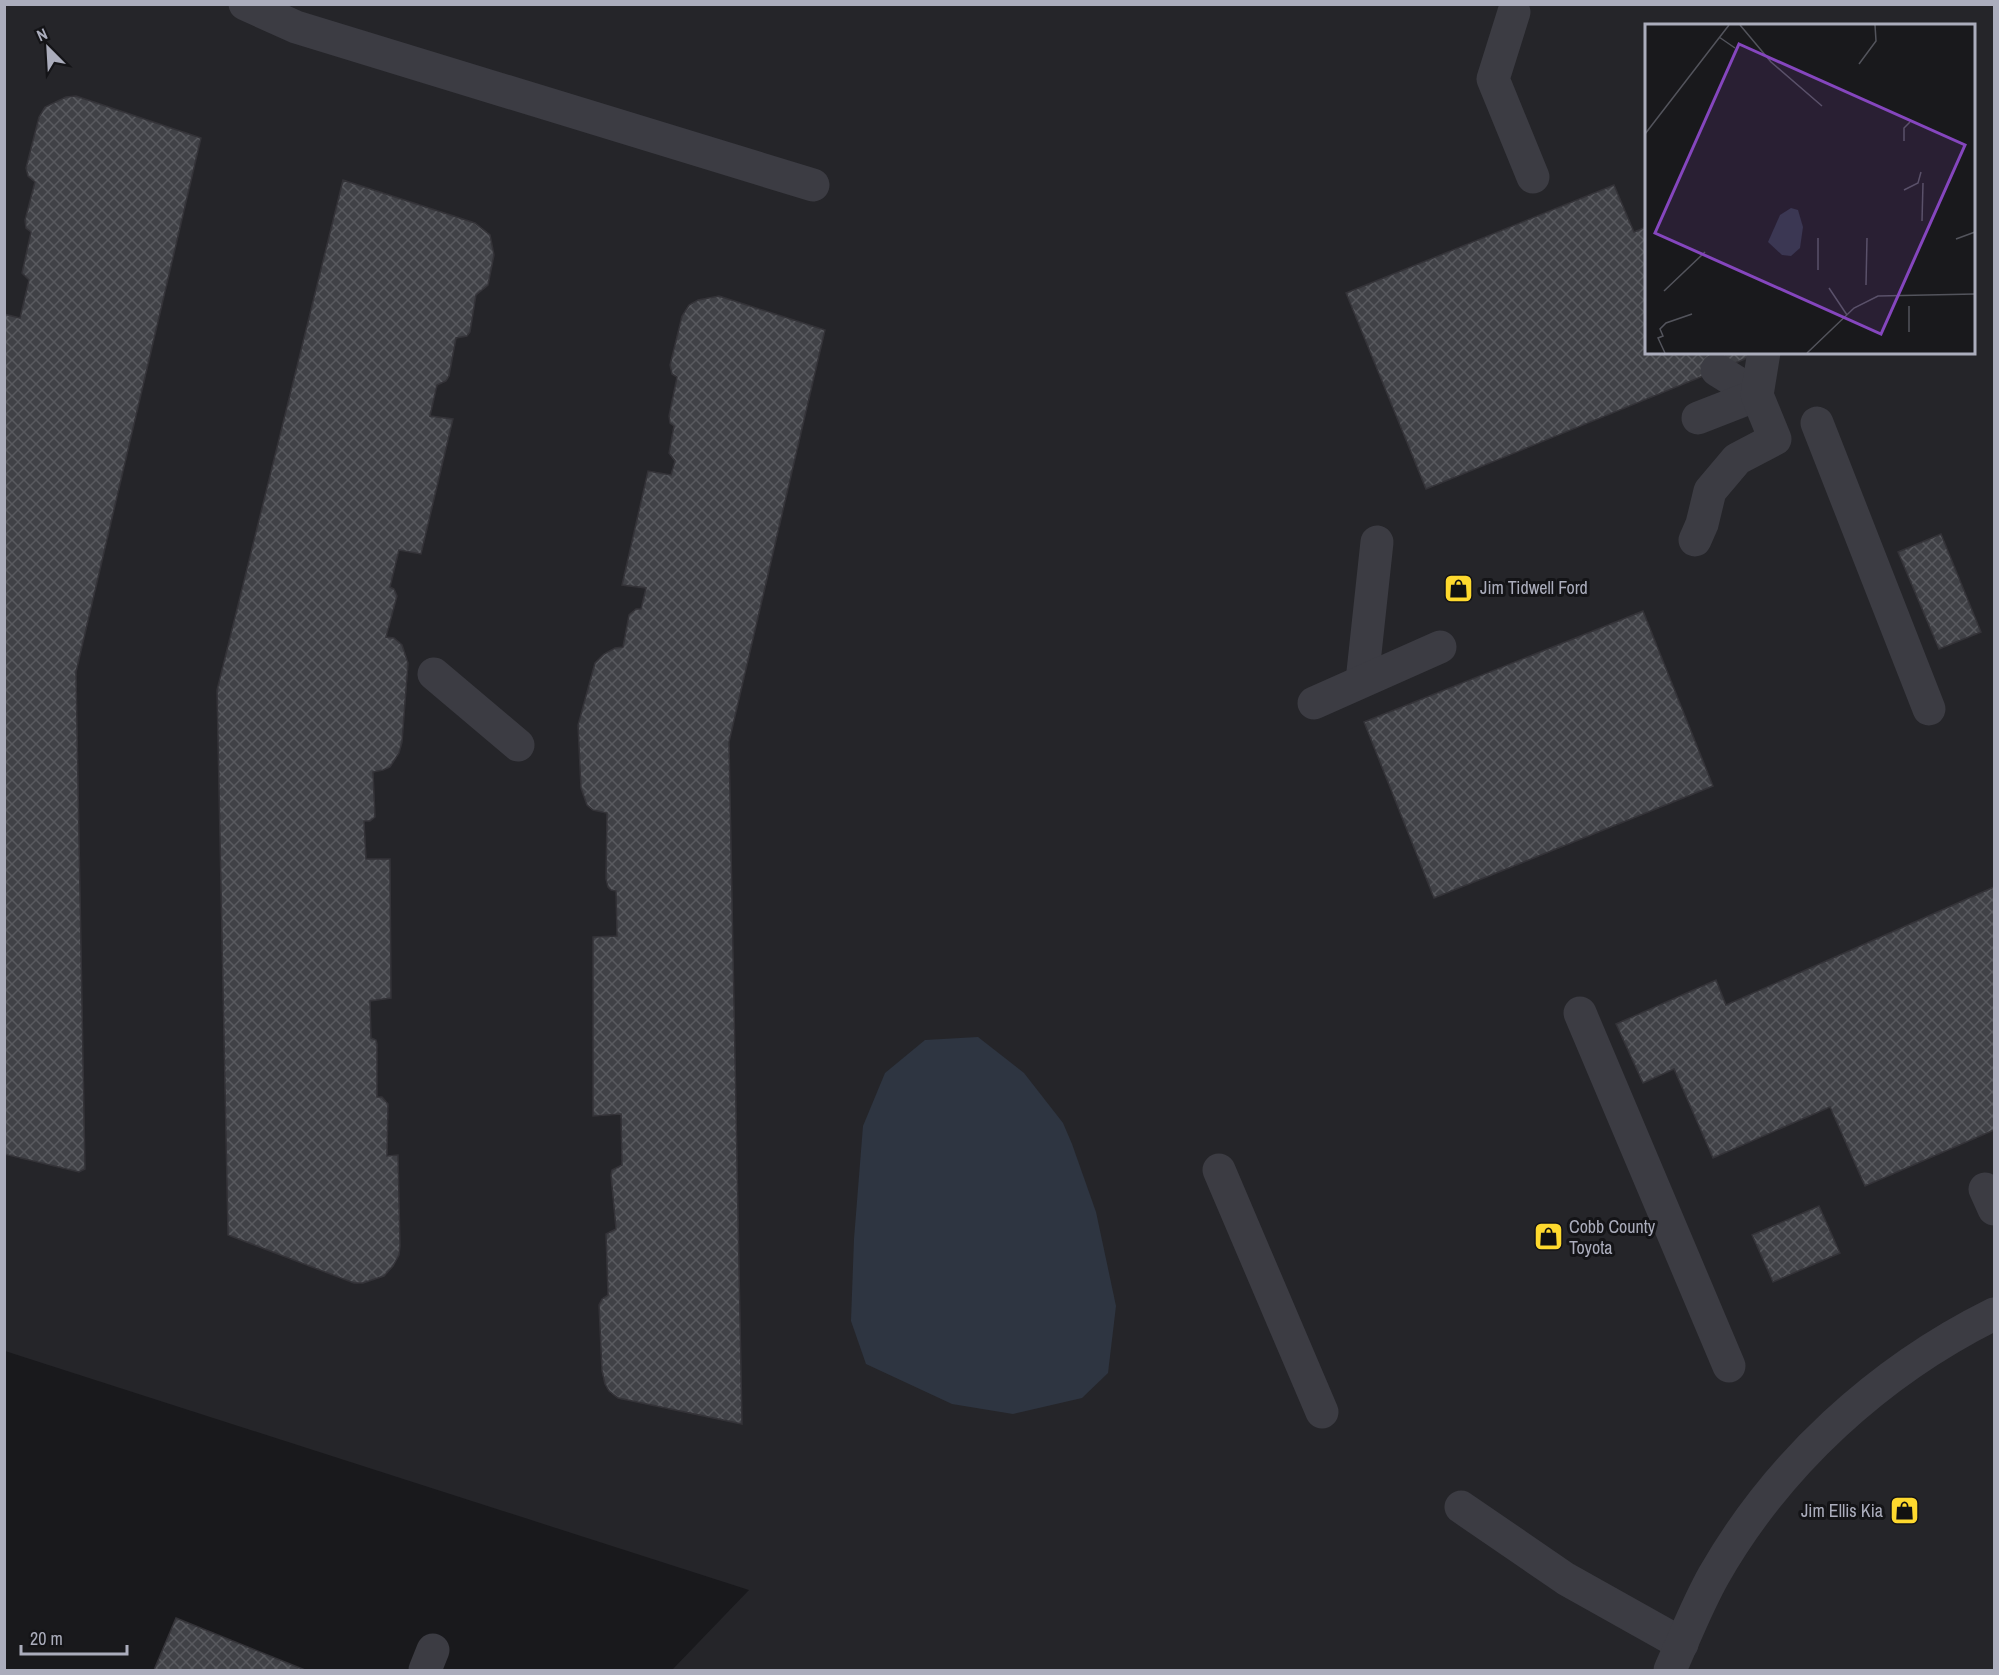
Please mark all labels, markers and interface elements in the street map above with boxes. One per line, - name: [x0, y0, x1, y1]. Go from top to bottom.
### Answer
- north arrow: [18, 18, 78, 78]
- text: N: [33, 22, 51, 46]
- inset map: [1645, 24, 1975, 354]
- shop icon: Jim Tidwell Ford: [1443, 572, 1475, 604]
- place label: Jim Tidwell Ford: [1480, 575, 1588, 600]
- place label: Cobb County Toyota: [1569, 1214, 1656, 1260]
- shop icon: Cobb County Toyota: [1532, 1221, 1564, 1253]
- shop icon: Jim Ellis Kia: [1888, 1495, 1920, 1527]
- place label: Jim Ellis Kia: [1801, 1498, 1883, 1523]
- scale bar: [21, 1618, 128, 1656]
- text: 20 m: [30, 1626, 63, 1651]

